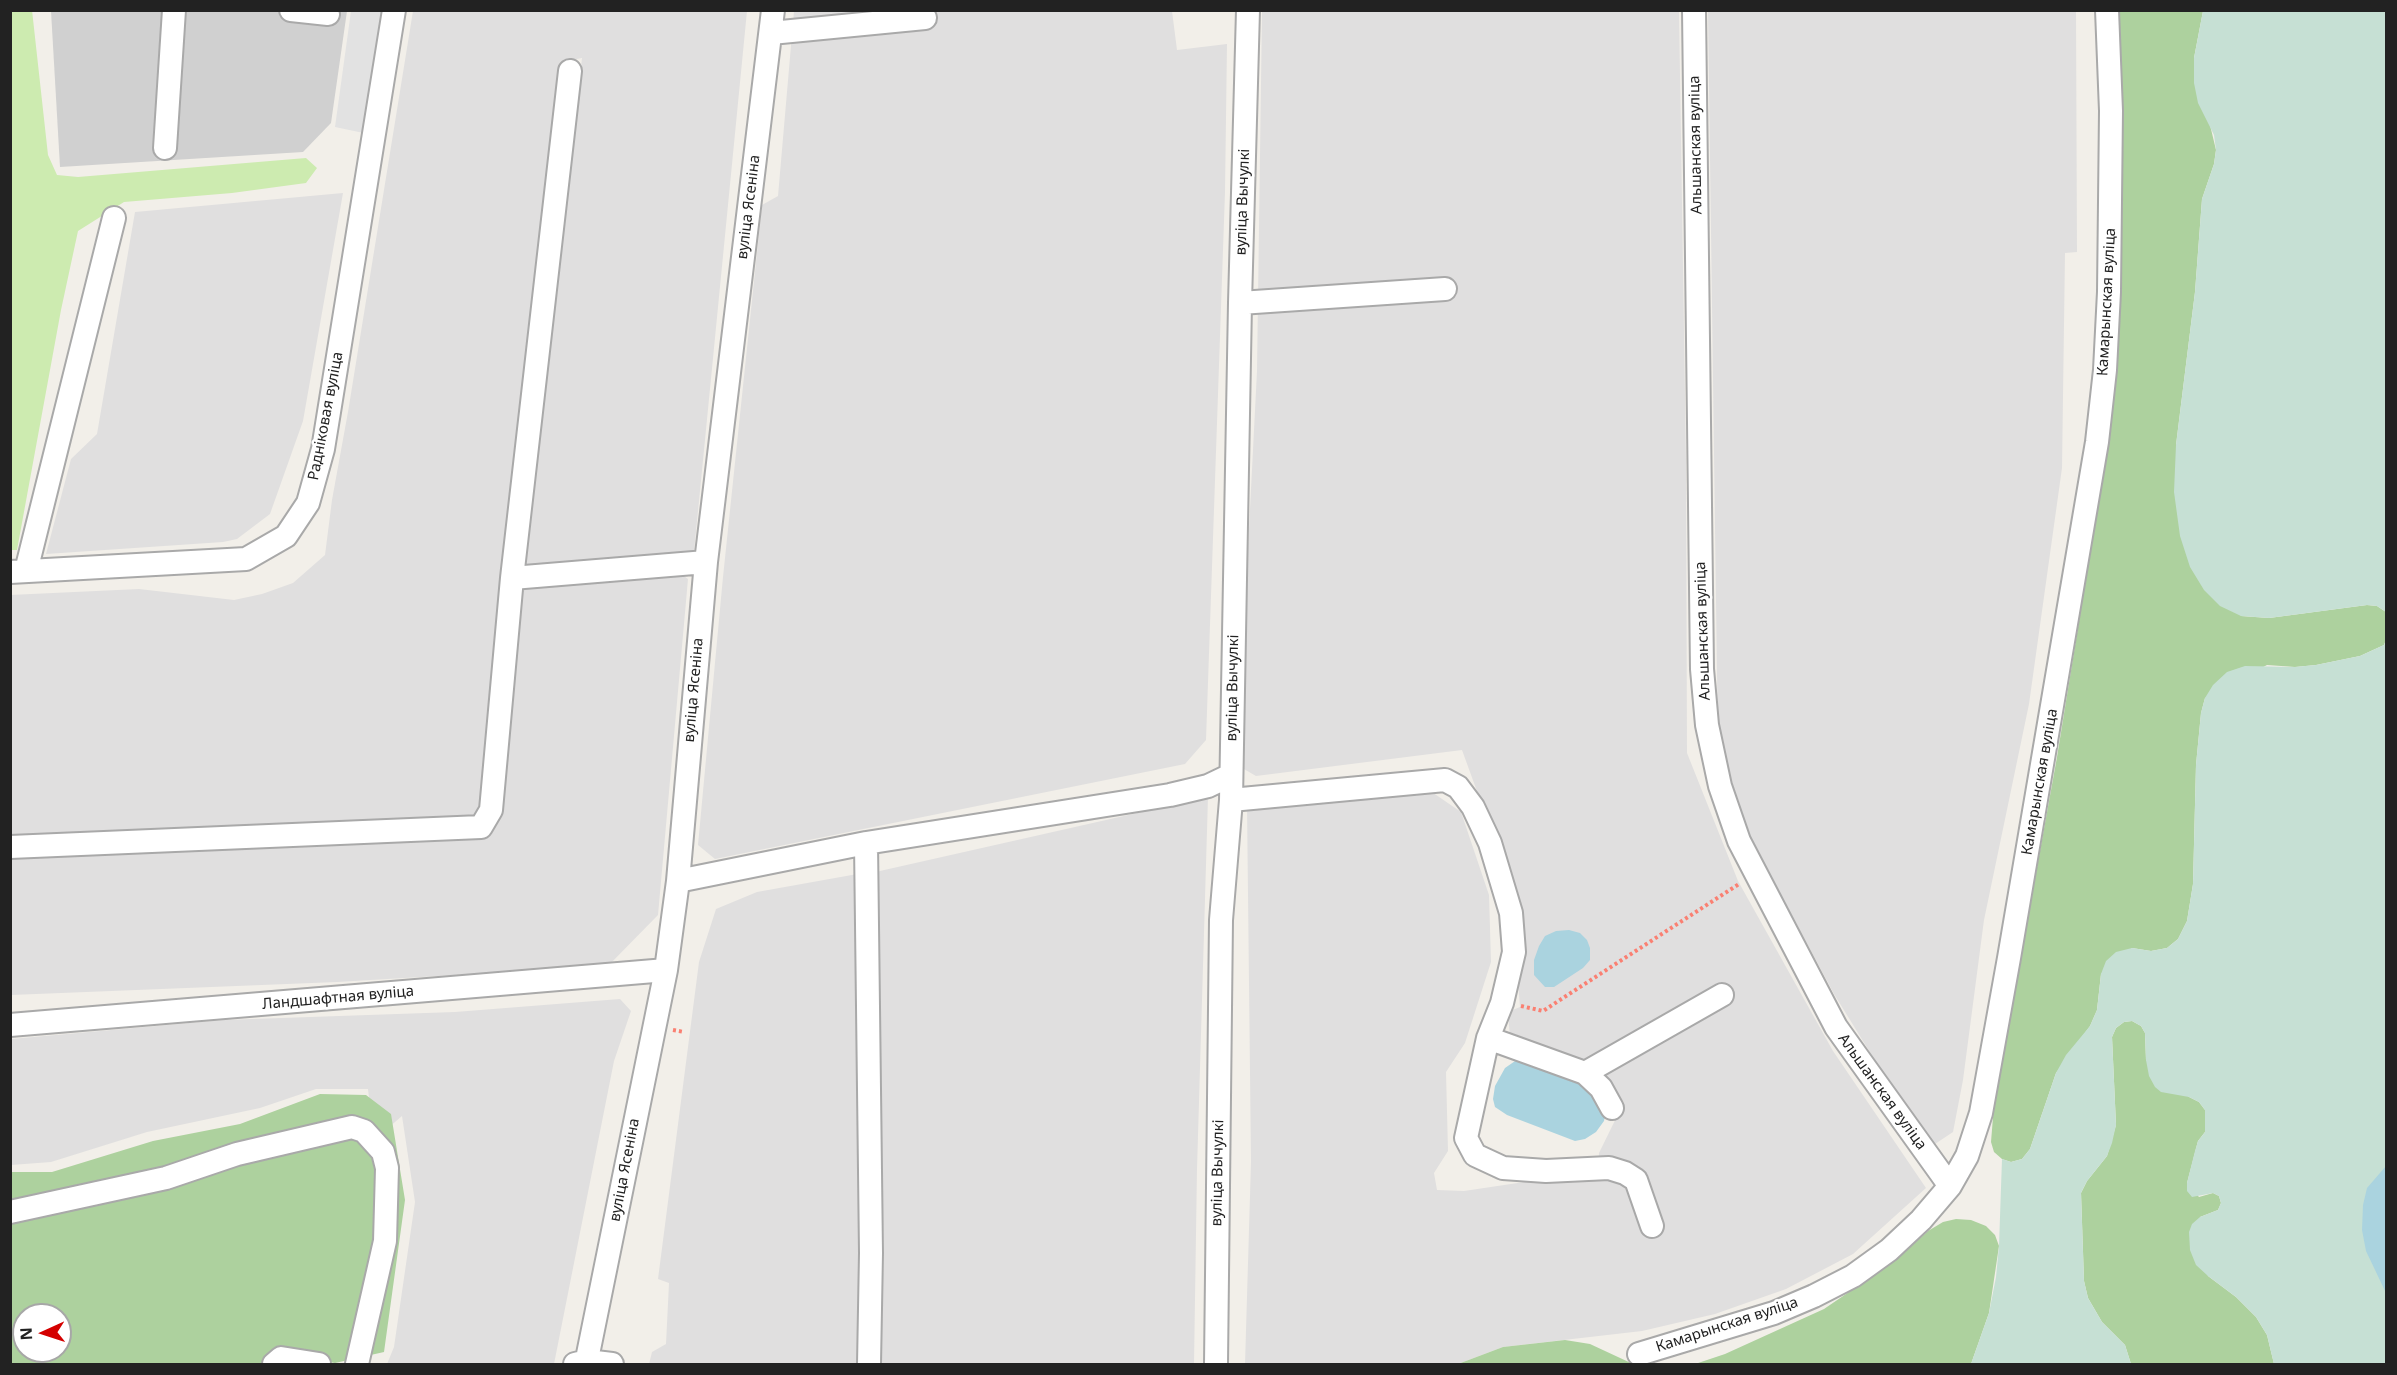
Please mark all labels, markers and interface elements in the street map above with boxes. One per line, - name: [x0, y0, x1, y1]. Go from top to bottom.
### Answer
- street label: Альшанская вуліца: [1686, 75, 1706, 215]
- street label: вуліца Вычулкі: [1232, 148, 1254, 256]
- street label: вуліца Ясеніна: [734, 154, 764, 260]
- street label: Камарынская вуліца: [2094, 227, 2120, 377]
- street label: Радніковая вуліца: [305, 350, 347, 482]
- street label: Альшанская вуліца: [1692, 561, 1714, 701]
- street label: вуліца Вычулкі: [1223, 634, 1243, 742]
- street label: вуліца Ясеніна: [680, 637, 708, 743]
- street label: Камарынская вуліца: [2018, 707, 2062, 857]
- street label: Ландшафтная вуліца: [261, 982, 415, 1014]
- street label: Альшанская вуліца: [1834, 1031, 1930, 1153]
- street label: вуліца Ясеніна: [606, 1117, 644, 1223]
- street label: вуліца Вычулкі: [1208, 1119, 1228, 1227]
- street label: Камарынская вуліца: [1654, 1293, 1800, 1357]
- north arrow: [12, 1303, 72, 1363]
- text: N: [15, 1327, 37, 1341]

